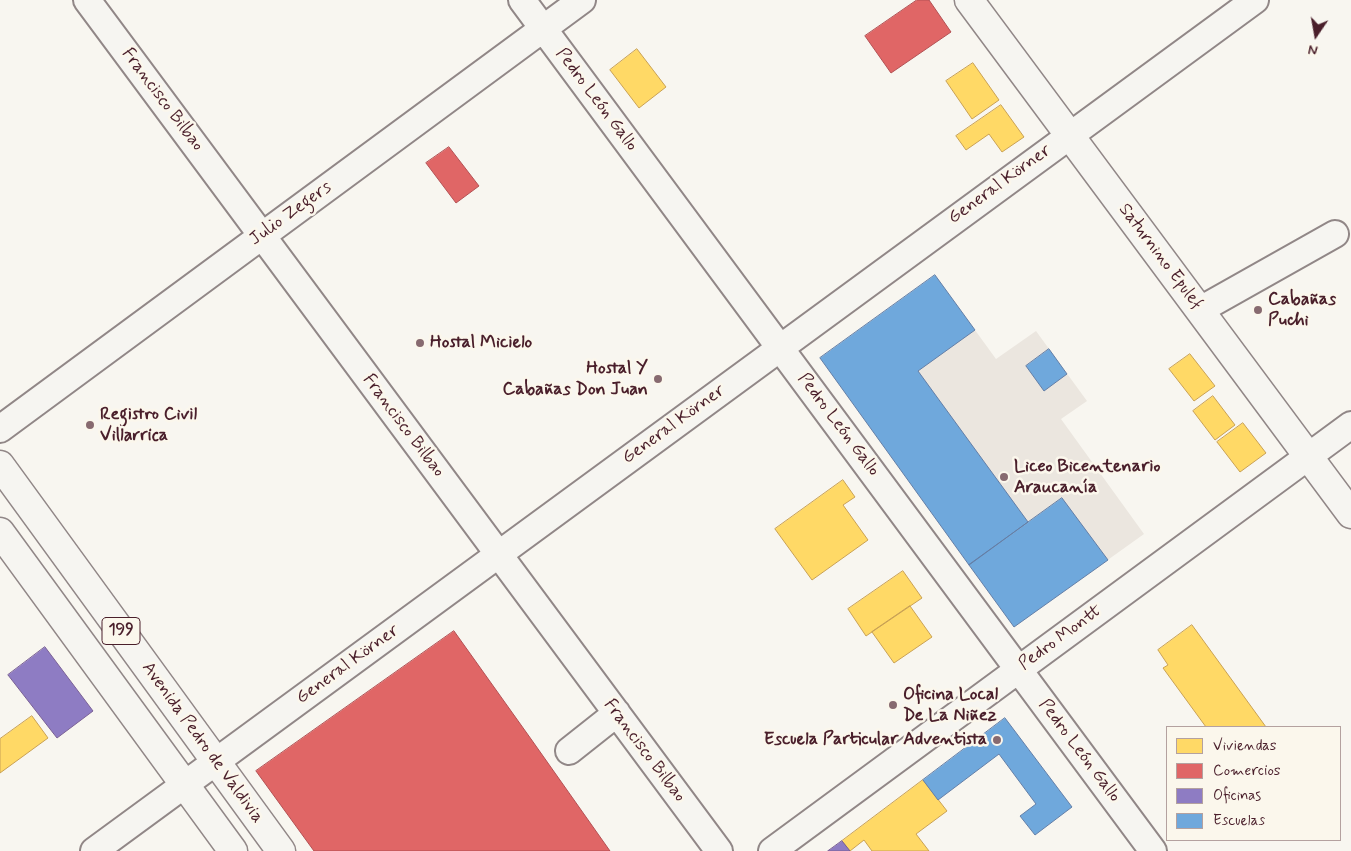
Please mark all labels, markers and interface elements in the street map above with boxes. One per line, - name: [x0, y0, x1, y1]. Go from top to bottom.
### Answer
- north arrow: [1291, 10, 1341, 60]
- text: N: [1306, 40, 1319, 59]
- street label: Francisco Bilbao: [116, 44, 208, 156]
- street label: Pedro León Gallo: [550, 44, 642, 156]
- street label: General Körner: [944, 140, 1056, 230]
- street label: Julio Zegers: [246, 177, 336, 251]
- street label: Saturnino Epulef: [1113, 200, 1207, 314]
- place label: Cabañas Puchi: [1268, 289, 1336, 332]
- marker: Cabañas Puchi: [1252, 304, 1264, 316]
- place label: Hostal Micielo: [430, 332, 532, 354]
- marker: Hostal Micielo: [414, 337, 426, 349]
- place label: Hostal Y Cabañas Don Juan: [502, 358, 648, 400]
- street label: Pedro León Gallo: [792, 369, 884, 481]
- street label: Francisco Bilbao: [357, 370, 449, 482]
- marker: Hostal Y Cabañas Don Juan: [652, 373, 664, 385]
- street label: General Körner: [618, 380, 730, 470]
- place label: Registro Civil Villarrica: [100, 404, 197, 446]
- marker: Registro Civil Villarrica: [84, 419, 96, 431]
- place label: Liceo Bicentenario Araucanía: [1014, 456, 1160, 498]
- marker: Liceo Bicentenario Araucanía: [998, 471, 1010, 483]
- street label: Pedro Montt: [1015, 600, 1107, 676]
- road number: 199: [102, 618, 140, 644]
- street label: General Körner: [292, 620, 404, 710]
- street label: Avenida Pedro de Valdivia: [136, 658, 268, 828]
- place label: Oficina Local De La Niñez: [903, 684, 998, 726]
- street label: Francisco Bilbao: [598, 695, 690, 807]
- street label: Pedro León Gallo: [1033, 695, 1125, 807]
- marker: Oficina Local De La Niñez: [887, 699, 899, 711]
- legend: [1166, 726, 1341, 841]
- place label: Escuela Particular Adventista: [764, 729, 987, 751]
- marker: Escuela Particular Adventista: [991, 734, 1003, 746]
- text: Viviendas: [1213, 736, 1277, 756]
- text: Comercios: [1213, 761, 1281, 781]
- text: Oficinas: [1213, 786, 1261, 806]
- text: Escuelas: [1213, 811, 1265, 831]

